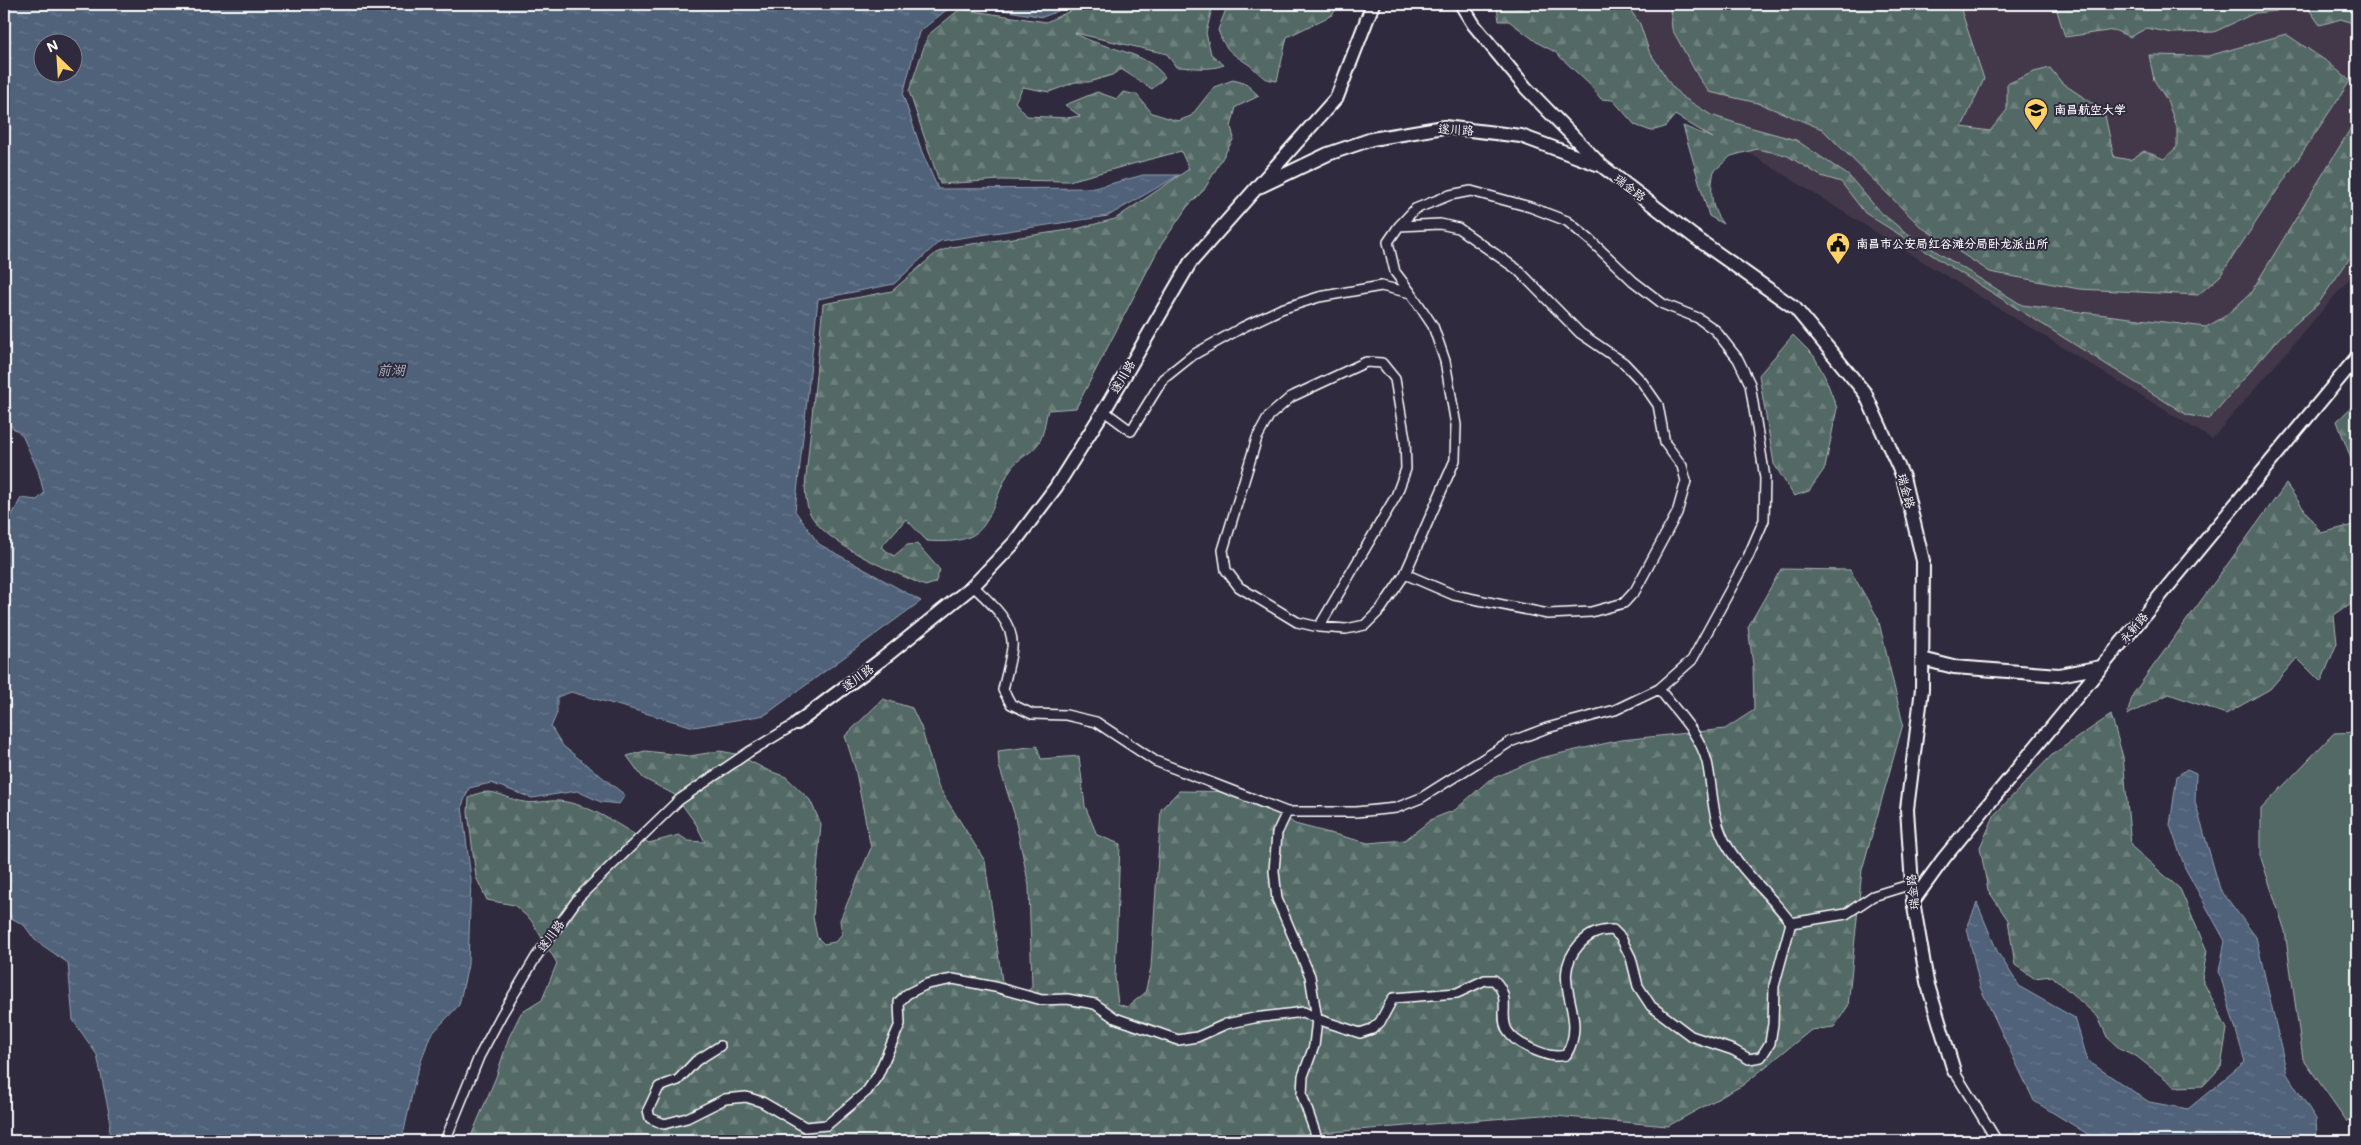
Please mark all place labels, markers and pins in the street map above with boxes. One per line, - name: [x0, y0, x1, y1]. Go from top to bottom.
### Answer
- school or university icon: 南昌航空大学: [2023, 97, 2049, 131]
- place label: 南昌航空大学: [2054, 101, 2126, 117]
- public building icon: 南昌市公安局红谷滩分局卧龙派出所: [1825, 231, 1851, 265]
- place label: 南昌市公安局红谷滩分局卧龙派出所: [1856, 235, 2049, 251]

